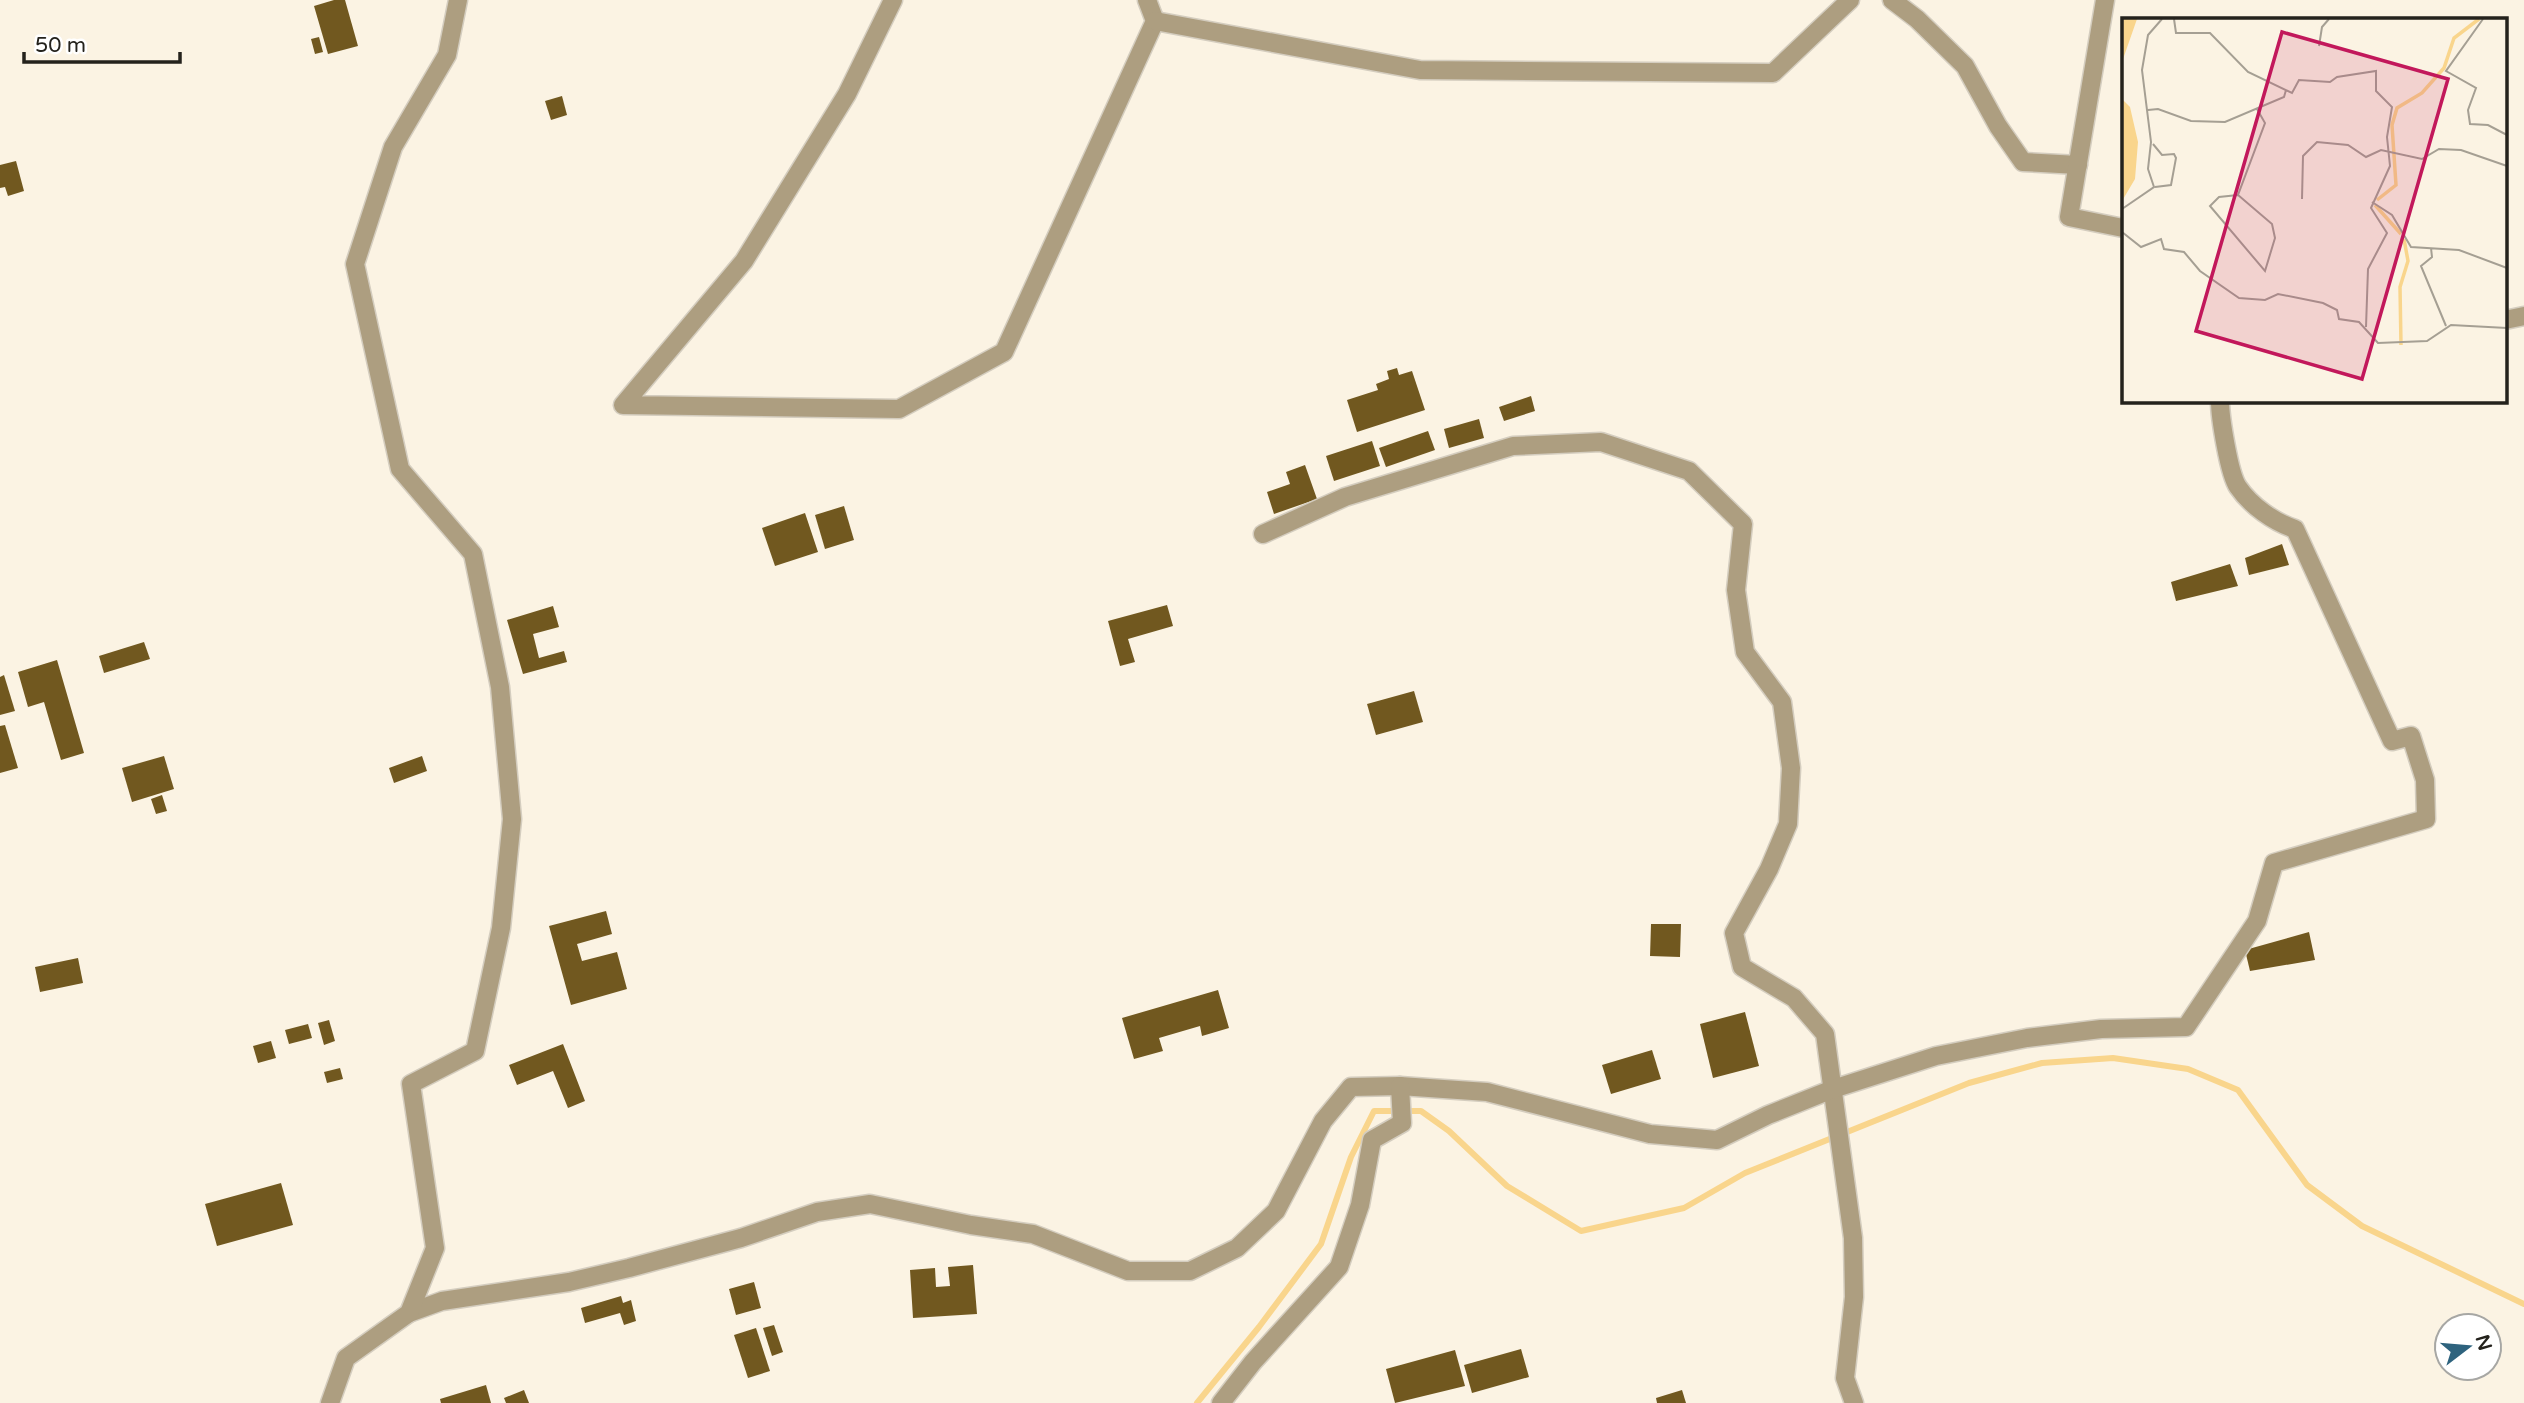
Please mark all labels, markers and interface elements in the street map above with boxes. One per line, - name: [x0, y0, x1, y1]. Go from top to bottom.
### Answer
- inset map: [2122, 18, 2506, 402]
- scale bar: [24, 21, 180, 65]
- text: 50 m: [35, 33, 86, 58]
- north arrow: [2433, 1312, 2503, 1382]
- text: N: [2471, 1332, 2496, 1353]

